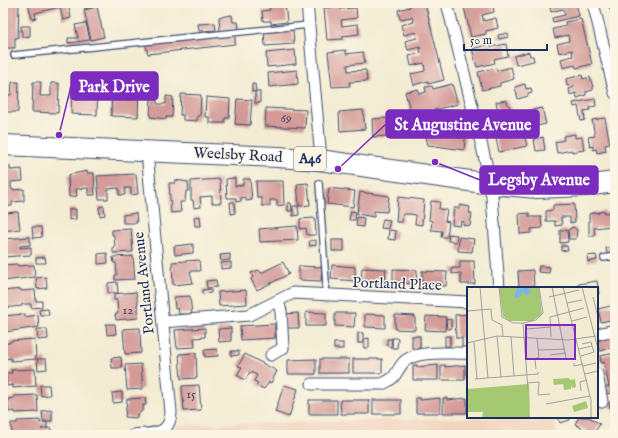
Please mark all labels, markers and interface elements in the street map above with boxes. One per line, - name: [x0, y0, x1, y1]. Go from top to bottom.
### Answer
- scale bar: [464, 26, 547, 52]
- text: 50 m: [470, 33, 492, 48]
- callout: Park Drive: [71, 72, 158, 100]
- text: Park Drive: [78, 78, 150, 98]
- house number: 69: [280, 110, 292, 127]
- callout: St Augustine Avenue: [386, 110, 539, 138]
- text: St Augustine Avenue: [395, 116, 532, 136]
- street label: Weelsby Road: [193, 143, 284, 167]
- road number: A46: [294, 147, 326, 171]
- callout: Legsby Avenue: [480, 166, 598, 194]
- text: Legsby Avenue: [488, 171, 591, 191]
- street label: Portland Avenue: [129, 231, 159, 335]
- street label: Portland Place: [352, 273, 442, 295]
- inset map: [467, 287, 598, 418]
- house number: 12: [123, 302, 133, 319]
- house number: 15: [186, 386, 196, 403]

